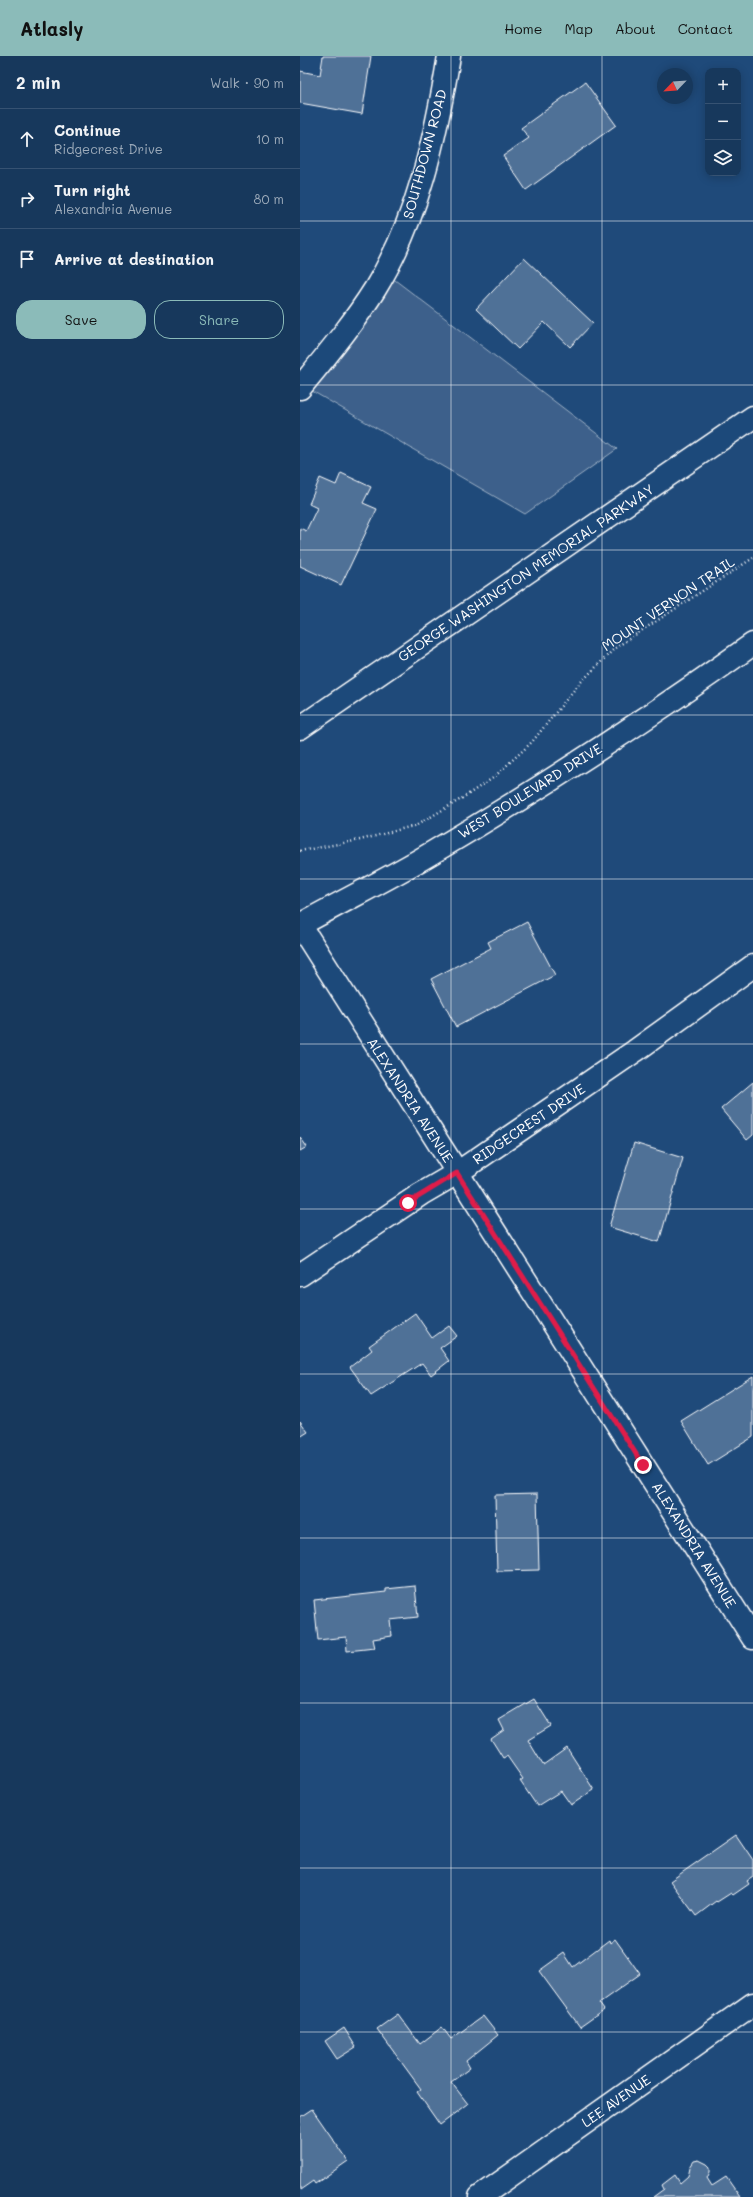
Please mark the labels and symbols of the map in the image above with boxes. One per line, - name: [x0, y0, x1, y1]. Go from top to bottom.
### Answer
- north arrow: [657, 68, 693, 104]
- street label: SOUTHDOWN ROAD: [398, 87, 451, 221]
- street label: GEORGE WASHINGTON MEMORIAL PARKWAY: [394, 479, 658, 666]
- street label: MOUNT VERNON TRAIL: [598, 552, 738, 655]
- street label: WEST BOULEVARD DRIVE: [454, 738, 605, 843]
- street label: ALEXANDRIA AVENUE: [363, 1034, 458, 1166]
- street label: RIDGECREST DRIVE: [469, 1079, 589, 1168]
- route start: [399, 1194, 417, 1212]
- route end: [634, 1456, 652, 1474]
- street label: ALEXANDRIA AVENUE: [648, 1478, 741, 1612]
- street label: LEE AVENUE: [577, 2070, 654, 2131]

